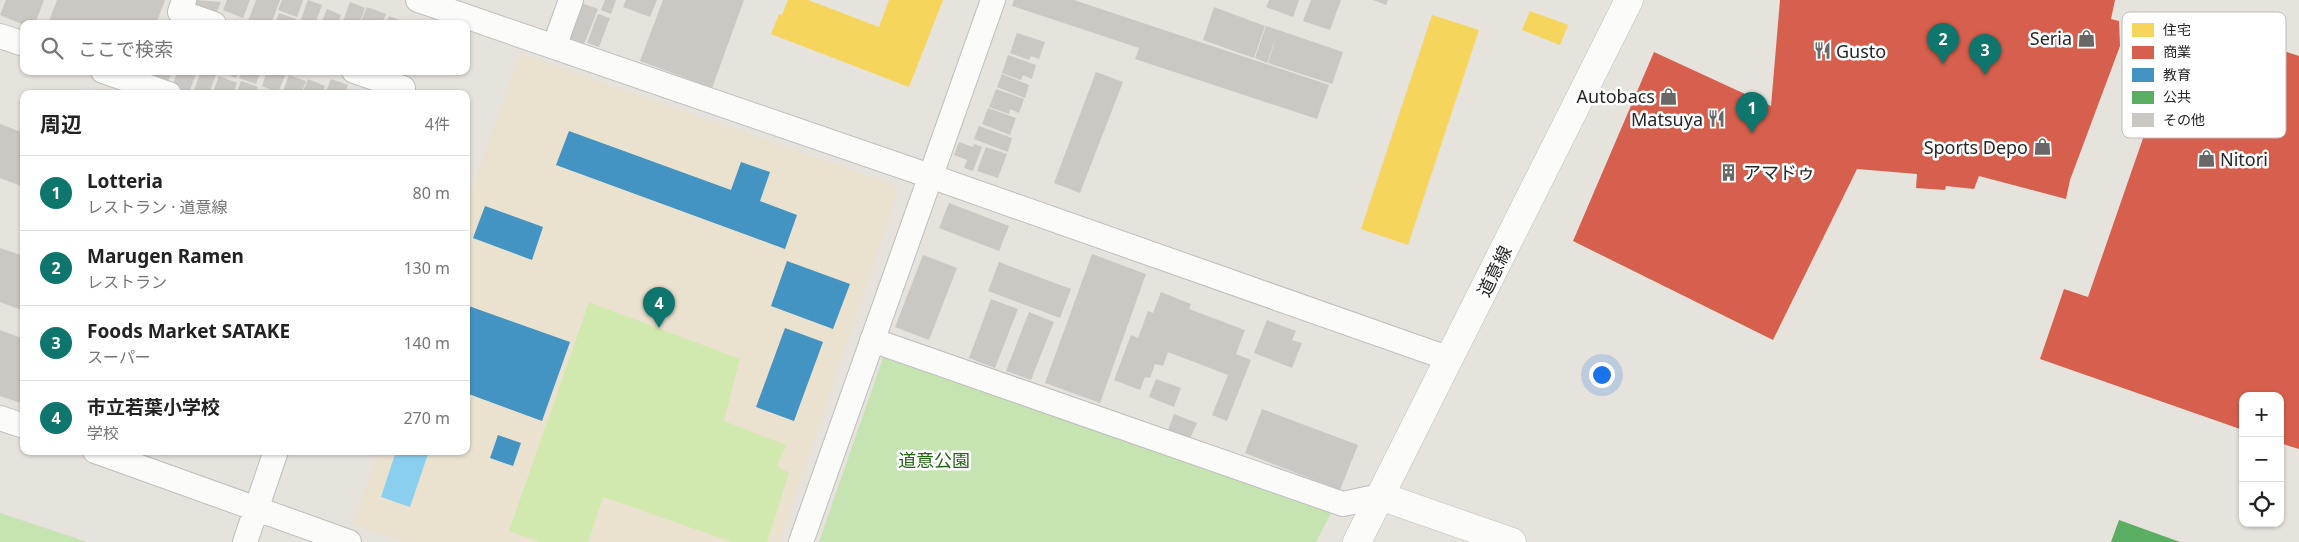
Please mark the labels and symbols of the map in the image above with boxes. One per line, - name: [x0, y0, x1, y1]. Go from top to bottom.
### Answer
- legend: [2122, 12, 2286, 138]
- text: 住宅: [2163, 20, 2191, 39]
- pin: 2: [1927, 23, 1959, 64]
- place label: Seria: [2030, 26, 2072, 50]
- shop icon: Seria: [2076, 28, 2096, 48]
- pin: 3: [1969, 34, 2001, 75]
- place label: Gusto: [1836, 39, 1886, 63]
- restaurant icon: Gusto: [1812, 41, 1832, 61]
- text: 商業: [2163, 42, 2191, 61]
- text: 教育: [2163, 65, 2191, 84]
- place label: Autobacs: [1577, 84, 1655, 108]
- shop icon: Autobacs: [1659, 86, 1679, 106]
- text: 公共: [2163, 87, 2191, 106]
- pin: 1: [1736, 92, 1768, 133]
- place label: Matsuya: [1631, 107, 1703, 131]
- restaurant icon: Matsuya: [1707, 109, 1727, 129]
- text: その他: [2163, 110, 2205, 129]
- place label: Sports Depo: [1924, 135, 2028, 159]
- shop icon: Sports Depo: [2032, 137, 2052, 157]
- place label: Nitori: [2220, 147, 2268, 171]
- shop icon: Nitori: [2196, 149, 2216, 169]
- place label: アマドゥ: [1743, 160, 1815, 184]
- building icon: アマドゥ: [1719, 162, 1739, 182]
- street label: 道意線: [1471, 241, 1517, 301]
- pin: 4: [643, 287, 675, 328]
- your location: [1589, 362, 1615, 388]
- park label: 道意公園: [898, 448, 970, 472]

